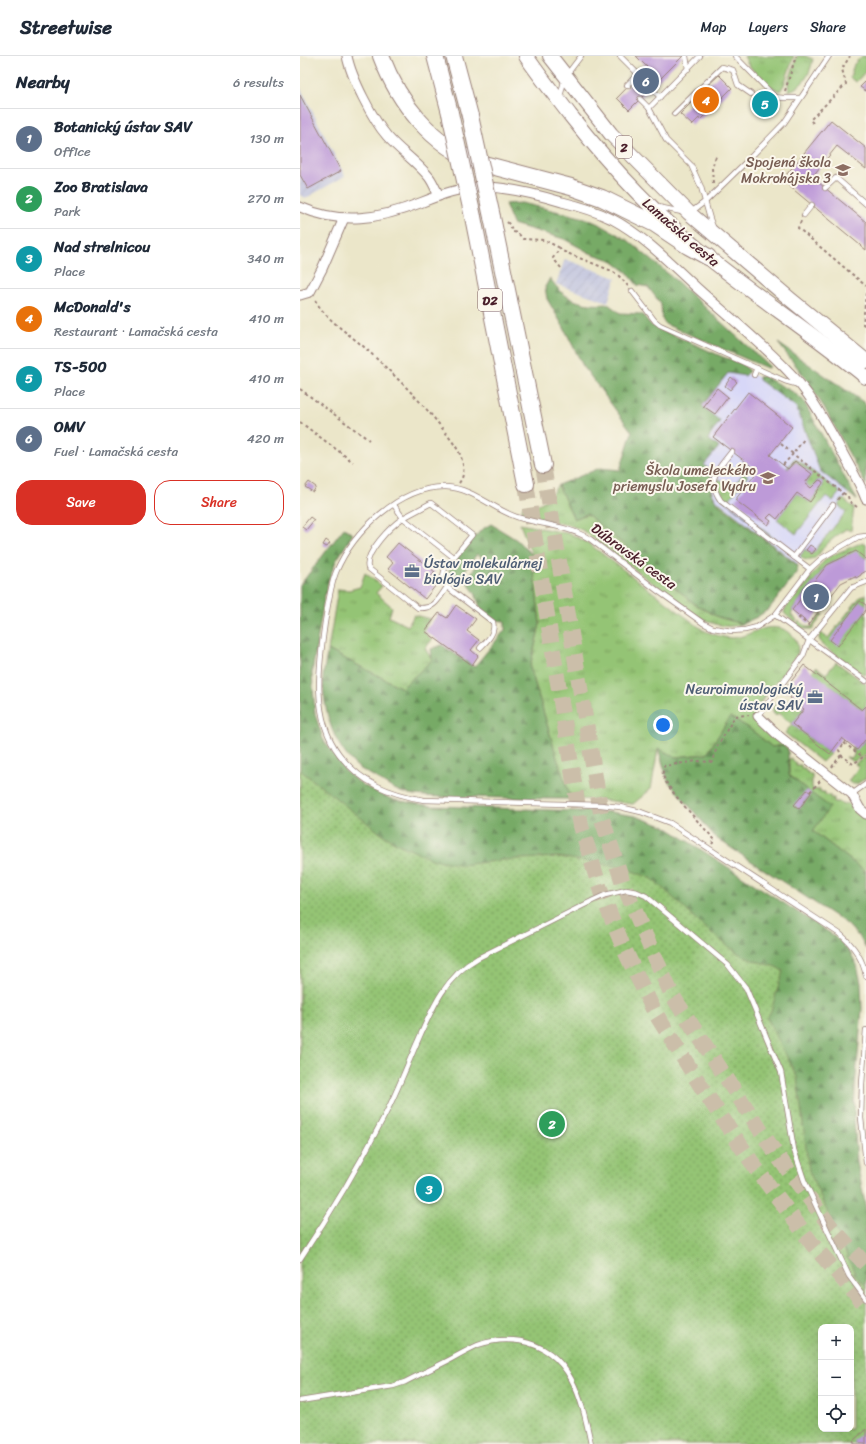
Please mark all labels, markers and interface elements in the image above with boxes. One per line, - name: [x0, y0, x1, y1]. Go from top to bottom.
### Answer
- text: Streetwise: [20, 11, 112, 44]
- text: Map: [701, 15, 726, 40]
- text: Layers: [748, 15, 788, 40]
- text: Share: [810, 15, 846, 40]
- pin: 6: [633, 66, 659, 96]
- text: Nearby: [16, 67, 70, 97]
- text: 6 results: [233, 71, 284, 94]
- pin: 4: [693, 85, 719, 115]
- pin: 5: [752, 89, 778, 119]
- text: Botanický ústav SAV: [54, 114, 192, 140]
- text: 1: [26, 127, 32, 150]
- text: 130 m: [250, 127, 284, 150]
- road number: 2: [616, 136, 632, 158]
- text: Office: [54, 140, 91, 163]
- place label: Spojená škola Mokrohájska 3: [741, 150, 831, 191]
- school or university icon: Spojená škola Mokrohájska 3: [834, 161, 852, 179]
- text: Zoo Bratislava: [54, 174, 148, 200]
- text: 2: [25, 187, 33, 210]
- text: 270 m: [247, 187, 284, 210]
- street label: Lamačská cesta: [636, 191, 726, 274]
- text: Park: [54, 200, 81, 223]
- text: Nad strelnicou: [54, 234, 150, 260]
- text: 3: [25, 247, 33, 270]
- text: 340 m: [247, 247, 284, 270]
- text: Place: [54, 260, 85, 283]
- road number: D2: [478, 289, 502, 311]
- text: McDonald's: [54, 294, 131, 320]
- text: 4: [25, 307, 33, 330]
- text: 410 m: [249, 307, 284, 330]
- text: Restaurant · Lamačská cesta: [54, 320, 218, 343]
- text: TS-500: [54, 354, 107, 380]
- text: 5: [25, 367, 33, 390]
- text: 410 m: [249, 367, 284, 390]
- text: Place: [54, 380, 85, 403]
- text: OMV: [54, 414, 85, 440]
- text: 6: [25, 427, 33, 450]
- text: 420 m: [247, 427, 284, 450]
- text: Fuel · Lamačská cesta: [54, 440, 178, 463]
- place label: Škola umeleckého priemyslu Josefa Vydru: [612, 458, 756, 499]
- school or university icon: Škola umeleckého priemyslu Josefa Vydru: [759, 469, 777, 487]
- button: Save: [16, 480, 146, 525]
- button: Share: [154, 480, 284, 525]
- street label: Dúbravská cesta: [585, 517, 683, 597]
- place label: Ústav molekulárnej biológie SAV: [424, 551, 543, 592]
- office icon: Ústav molekulárnej biológie SAV: [403, 562, 421, 580]
- pin: 1: [803, 582, 829, 612]
- place label: Neuroimunologický ústav SAV: [686, 677, 804, 718]
- office icon: Neuroimunologický ústav SAV: [806, 688, 824, 706]
- your location: [653, 715, 673, 735]
- pin: 2: [539, 1109, 565, 1139]
- pin: 3: [416, 1174, 442, 1204]
- map controls: [818, 1324, 854, 1432]
- button: +: [818, 1324, 854, 1360]
- button: −: [818, 1360, 854, 1396]
- button: locate: [818, 1396, 854, 1432]

